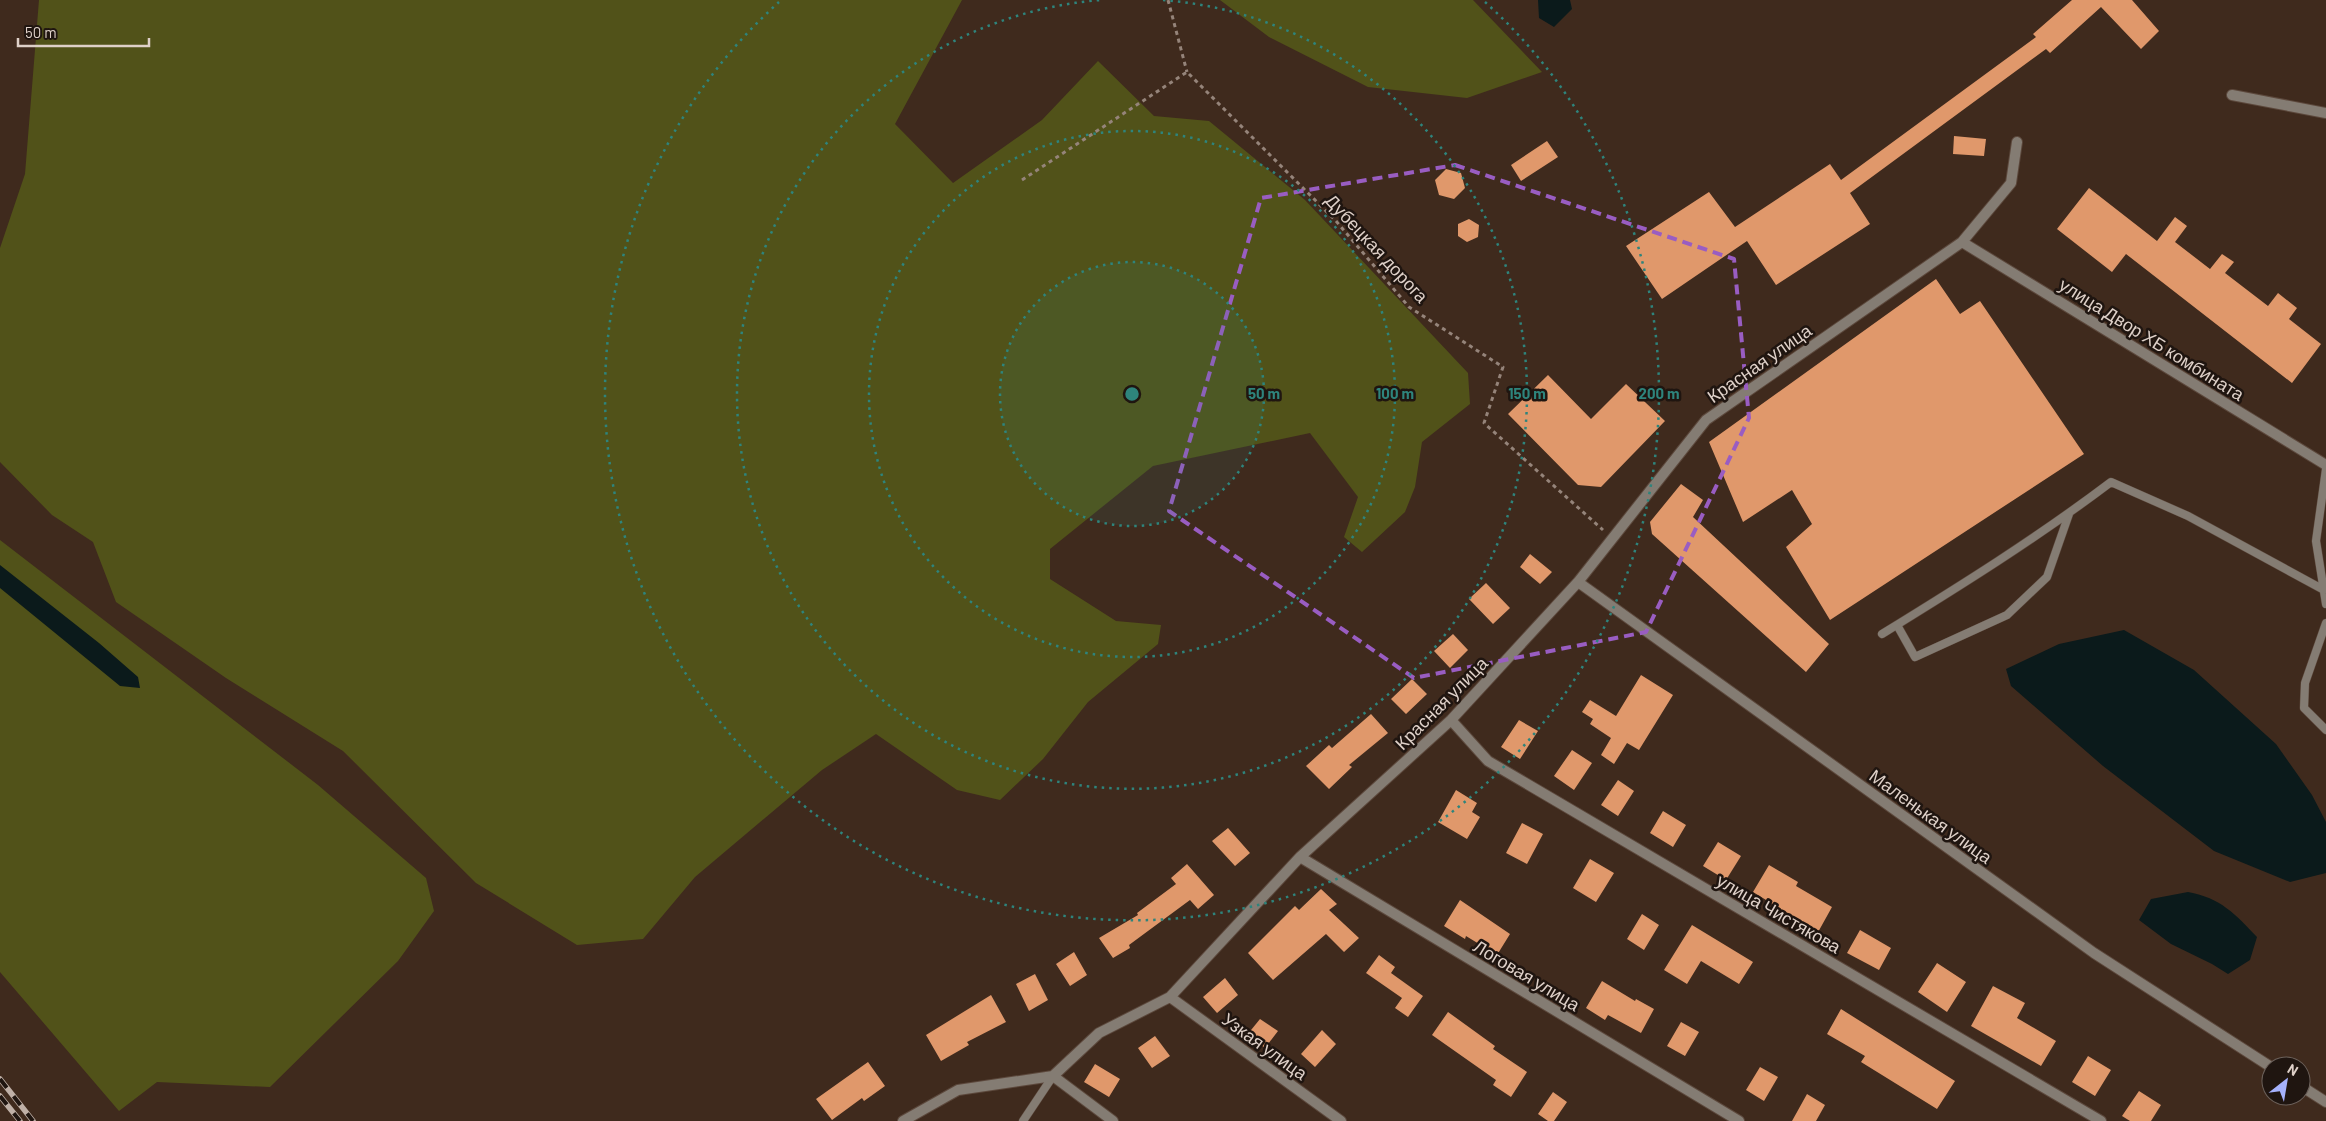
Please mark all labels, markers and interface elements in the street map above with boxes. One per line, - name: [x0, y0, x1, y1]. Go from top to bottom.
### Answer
- scale bar: [18, 15, 149, 47]
- text: 50 m: [25, 23, 57, 41]
- street label: Дубецкая дорога: [1321, 189, 1434, 308]
- street label: улица Двор ХБ комбината: [2055, 273, 2249, 406]
- street label: Красная улица: [1703, 318, 1816, 407]
- text: 50 m: [1248, 384, 1280, 402]
- text: 100 m: [1376, 384, 1414, 402]
- text: 150 m: [1508, 384, 1546, 402]
- text: 200 m: [1638, 384, 1680, 402]
- centre of rings: [1123, 385, 1141, 403]
- street label: Красная улица: [1390, 651, 1493, 754]
- street label: Маленькая улица: [1865, 764, 1997, 868]
- street label: улица Чистякова: [1713, 869, 1846, 958]
- street label: Логовая улица: [1470, 935, 1585, 1016]
- street label: Узкая улица: [1218, 1008, 1313, 1085]
- north arrow: [2261, 1056, 2311, 1106]
- text: N: [2285, 1060, 2301, 1079]

